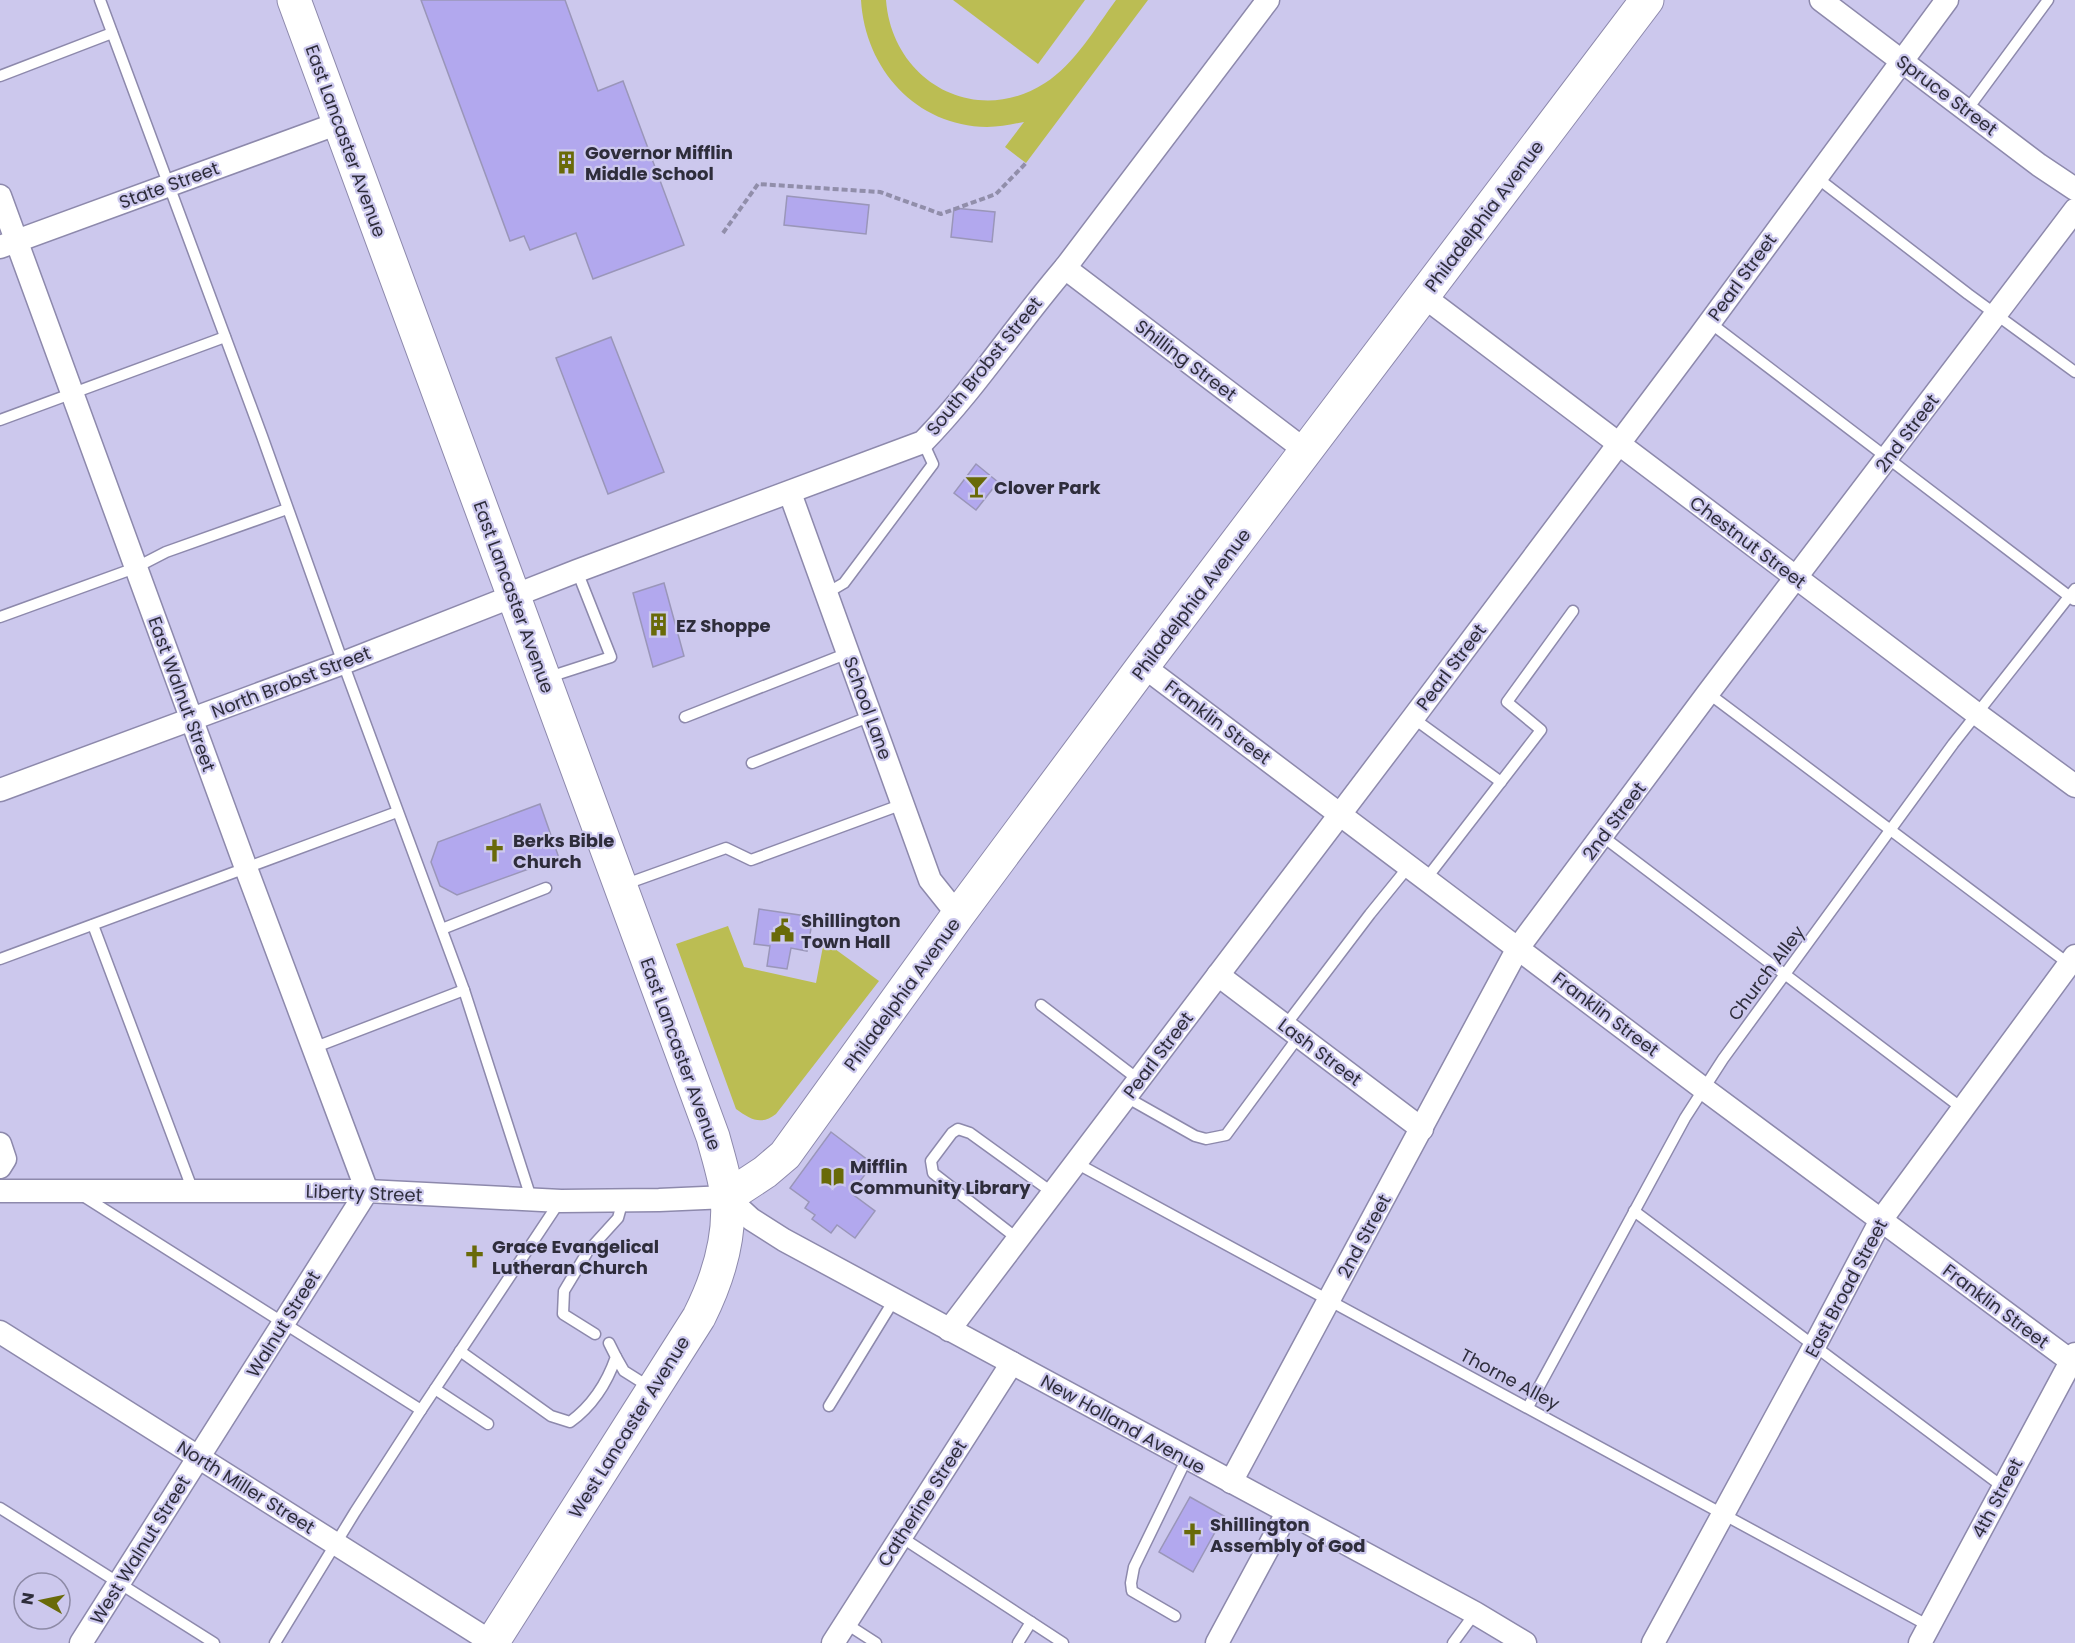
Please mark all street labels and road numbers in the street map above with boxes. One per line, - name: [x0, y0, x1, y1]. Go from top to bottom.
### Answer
- street label: East Lancaster Avenue: [300, 41, 392, 241]
- street label: Spruce Street: [1891, 49, 2003, 141]
- street label: Philadelphia Avenue: [1419, 135, 1549, 297]
- street label: State Street: [116, 155, 222, 215]
- street label: Pearl Street: [1702, 228, 1782, 326]
- street label: South Brobst Street: [920, 292, 1048, 440]
- street label: Shilling Street: [1130, 314, 1242, 406]
- street label: 2nd Street: [1869, 389, 1945, 477]
- street label: Chestnut Street: [1685, 490, 1811, 594]
- street label: East Lancaster Avenue: [468, 497, 560, 697]
- street label: Philadelphia Avenue: [1126, 523, 1256, 685]
- street label: East Walnut Street: [142, 613, 222, 775]
- street label: Pearl Street: [1410, 619, 1492, 715]
- street label: North Brobst Street: [208, 640, 374, 724]
- street label: School Lane: [838, 653, 898, 763]
- street label: Franklin Street: [1160, 674, 1276, 770]
- street label: 2nd Street: [1576, 777, 1652, 865]
- street label: Philadelphia Avenue: [838, 912, 966, 1076]
- street label: Church Alley: [1722, 920, 1810, 1026]
- street label: East Lancaster Avenue: [635, 954, 727, 1154]
- street label: Franklin Street: [1548, 966, 1664, 1062]
- street label: Pearl Street: [1117, 1007, 1199, 1103]
- street label: Lash Street: [1273, 1012, 1367, 1092]
- street label: Liberty Street: [305, 1178, 423, 1208]
- street label: 2nd Street: [1331, 1190, 1397, 1282]
- street label: East Broad Street: [1799, 1214, 1893, 1362]
- street label: Franklin Street: [1938, 1258, 2054, 1354]
- street label: Walnut Street: [240, 1266, 326, 1382]
- street label: West Lancaster Avenue: [563, 1331, 695, 1523]
- street label: Thorne Alley: [1456, 1342, 1564, 1416]
- street label: New Holland Avenue: [1036, 1368, 1210, 1480]
- street label: North Miller Street: [172, 1435, 320, 1539]
- street label: Catherine Street: [872, 1435, 972, 1571]
- street label: 4th Street: [1966, 1454, 2028, 1542]
- street label: West Walnut Street: [84, 1471, 196, 1629]

